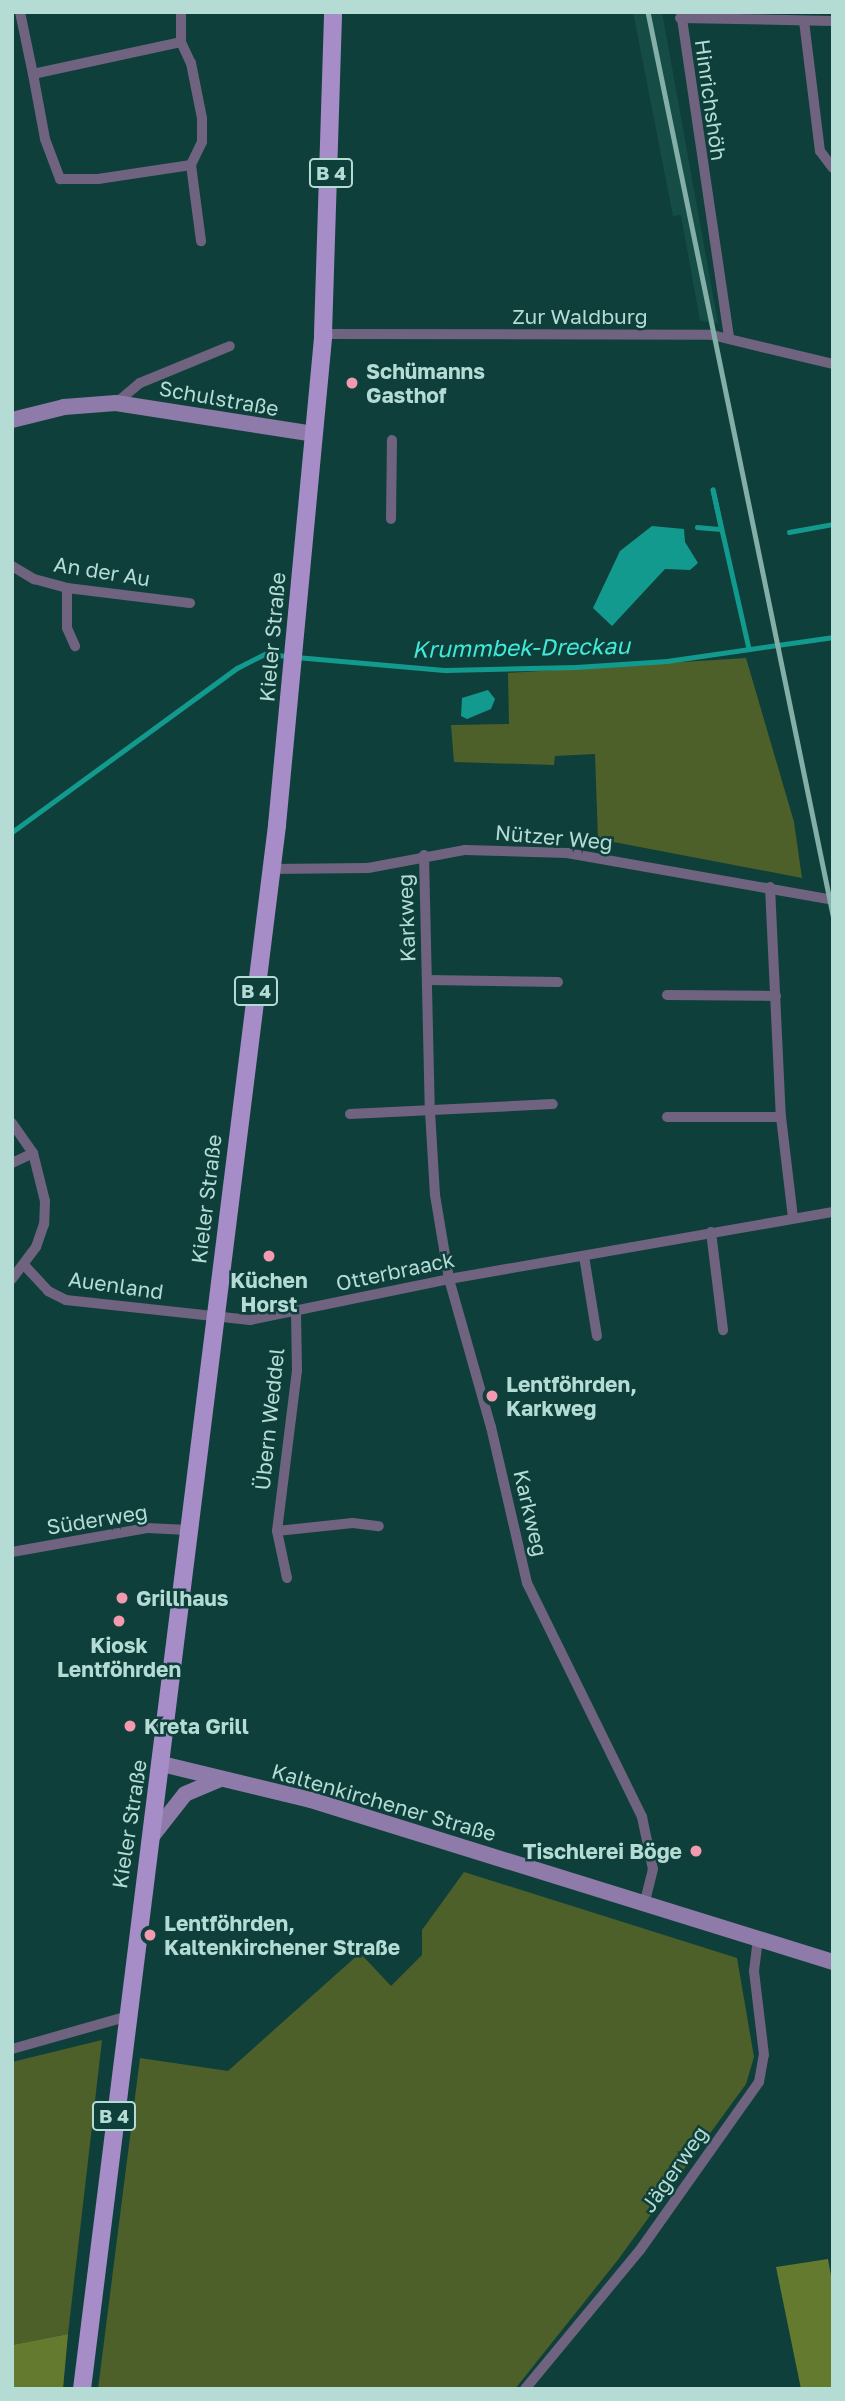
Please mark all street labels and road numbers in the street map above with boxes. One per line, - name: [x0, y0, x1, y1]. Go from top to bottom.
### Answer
- street label: Hinrichshöh: [690, 38, 732, 162]
- road number: B 4: [308, 158, 354, 188]
- street label: Zur Waldburg: [512, 303, 648, 329]
- street label: Schulstraße: [157, 375, 281, 421]
- street label: An der Au: [52, 551, 152, 591]
- street label: Kieler Straße: [254, 571, 290, 703]
- street label: Nützer Weg: [494, 819, 614, 855]
- street label: Karkweg: [392, 873, 420, 963]
- road number: B 4: [233, 976, 279, 1007]
- street label: Kieler Straße: [186, 1133, 226, 1265]
- street label: Otterbraack: [333, 1246, 457, 1296]
- street label: Auenland: [67, 1266, 165, 1304]
- street label: Übern Weddel: [249, 1347, 289, 1491]
- street label: Karkweg: [509, 1467, 553, 1559]
- street label: Süderweg: [45, 1499, 149, 1539]
- street label: Kieler Straße: [106, 1758, 152, 1890]
- street label: Kaltenkirchener Straße: [269, 1758, 499, 1846]
- road number: B 4: [91, 2100, 137, 2132]
- street label: Jägerweg: [635, 2121, 713, 2217]

